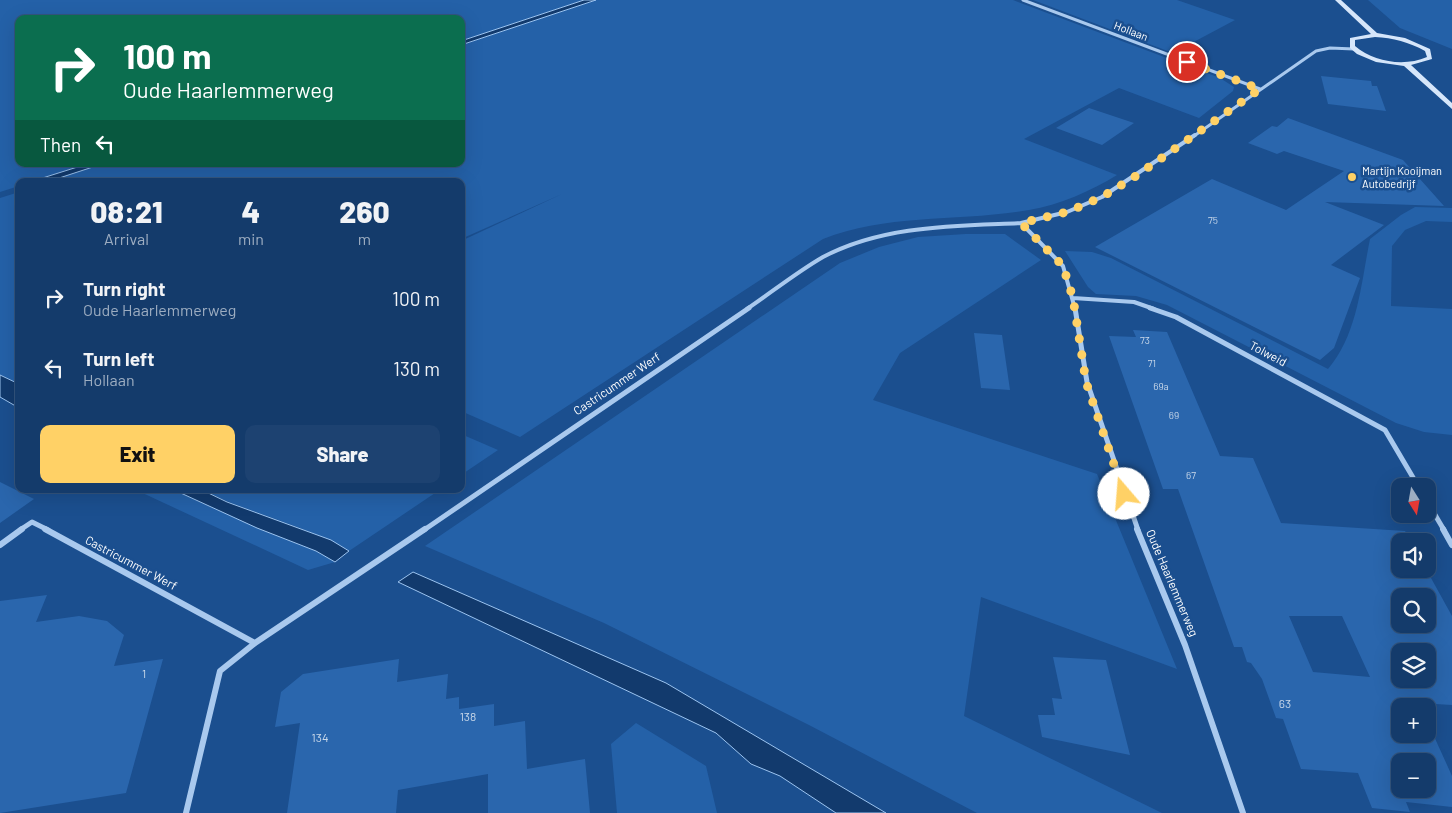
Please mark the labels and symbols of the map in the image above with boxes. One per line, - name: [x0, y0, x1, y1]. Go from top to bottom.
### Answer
- street label: Hollaan: [1112, 18, 1150, 43]
- pin: [1166, 41, 1208, 83]
- place label: Martijn Kooijman Autobedrijf: [1362, 164, 1442, 190]
- marker: Martijn Kooijman Autobedrijf: [1346, 171, 1358, 183]
- house number: 75: [1208, 214, 1218, 226]
- house number: 73: [1140, 334, 1150, 346]
- street label: Tolweid: [1248, 338, 1289, 369]
- street label: Castricummer Werf: [570, 349, 662, 417]
- house number: 71: [1148, 357, 1156, 369]
- house number: 69a: [1153, 380, 1169, 392]
- house number: 69: [1169, 409, 1179, 421]
- position arrow: [1097, 467, 1149, 519]
- house number: 67: [1186, 469, 1196, 481]
- north arrow: [1391, 478, 1436, 522]
- street label: Oude Haarlemmerweg: [1144, 527, 1202, 638]
- street label: Castricummer Werf: [83, 532, 180, 592]
- house number: 1: [142, 666, 146, 680]
- house number: 63: [1279, 696, 1291, 710]
- house number: 138: [460, 709, 476, 723]
- house number: 134: [312, 730, 329, 744]

